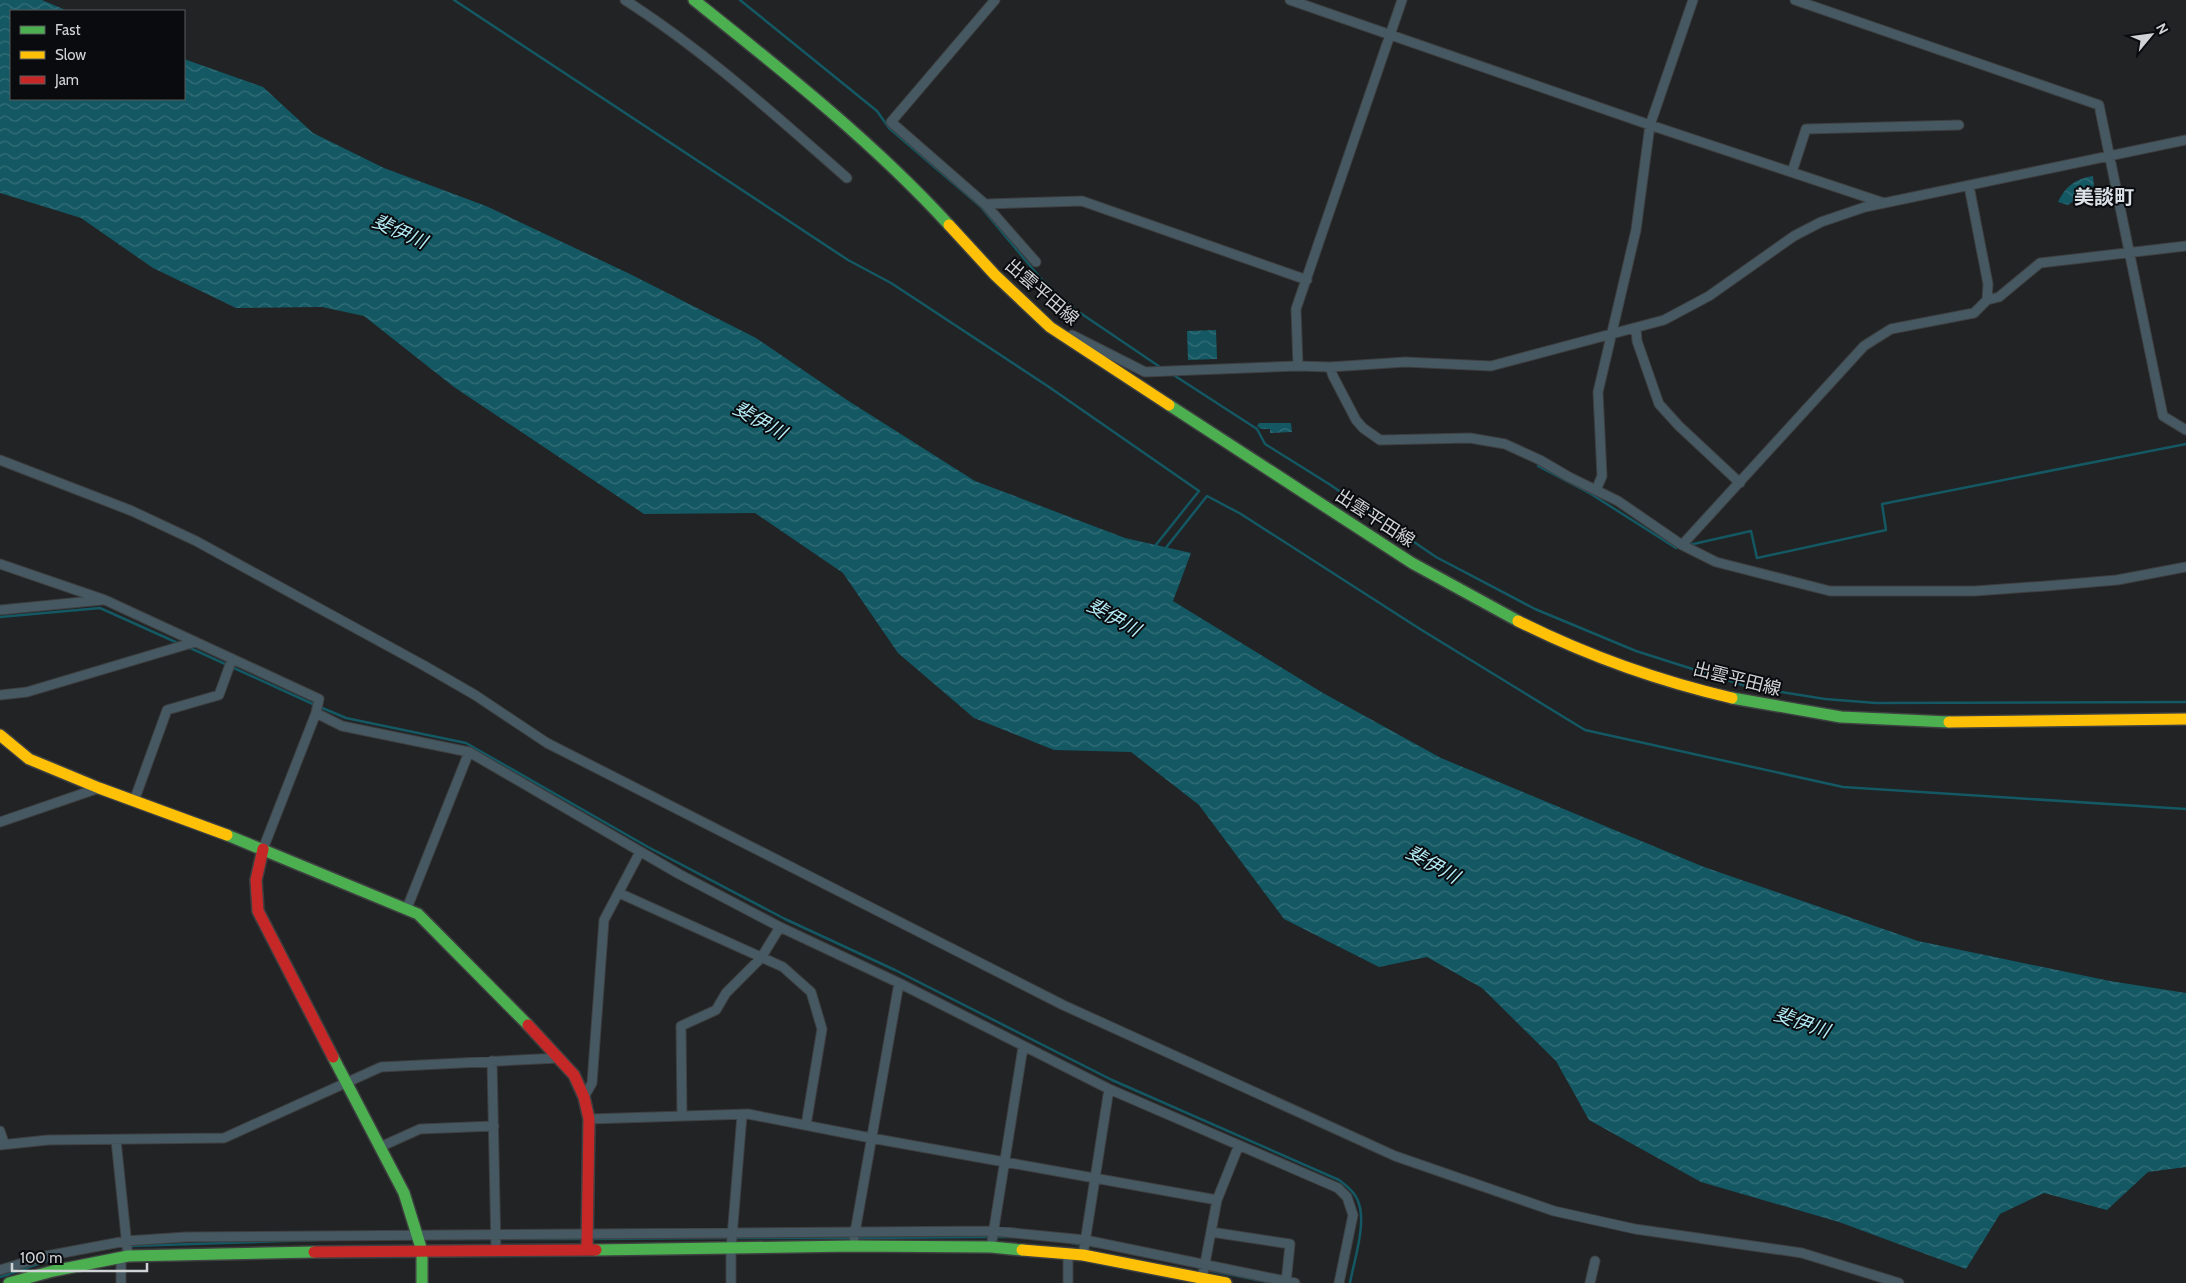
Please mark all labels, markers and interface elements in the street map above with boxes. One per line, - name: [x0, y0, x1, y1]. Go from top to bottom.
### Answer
- legend: [10, 10, 185, 100]
- north arrow: [2126, 10, 2176, 60]
- text: N: [2152, 20, 2173, 37]
- text: Fast: [55, 21, 80, 39]
- text: Slow: [55, 46, 86, 64]
- text: Jam: [54, 71, 79, 89]
- district label: 美談町: [2074, 185, 2134, 209]
- water label: 斐伊川: [369, 209, 432, 254]
- street label: 出雲平田線: [1001, 254, 1083, 330]
- water label: 斐伊川: [729, 397, 792, 445]
- street label: 出雲平田線: [1331, 484, 1419, 552]
- water label: 斐伊川: [1083, 594, 1146, 642]
- street label: 出雲平田線: [1691, 657, 1783, 701]
- water label: 斐伊川: [1402, 841, 1465, 889]
- water label: 斐伊川: [1771, 1002, 1834, 1043]
- scale bar: [12, 1240, 148, 1272]
- text: 100 m: [20, 1249, 62, 1267]

